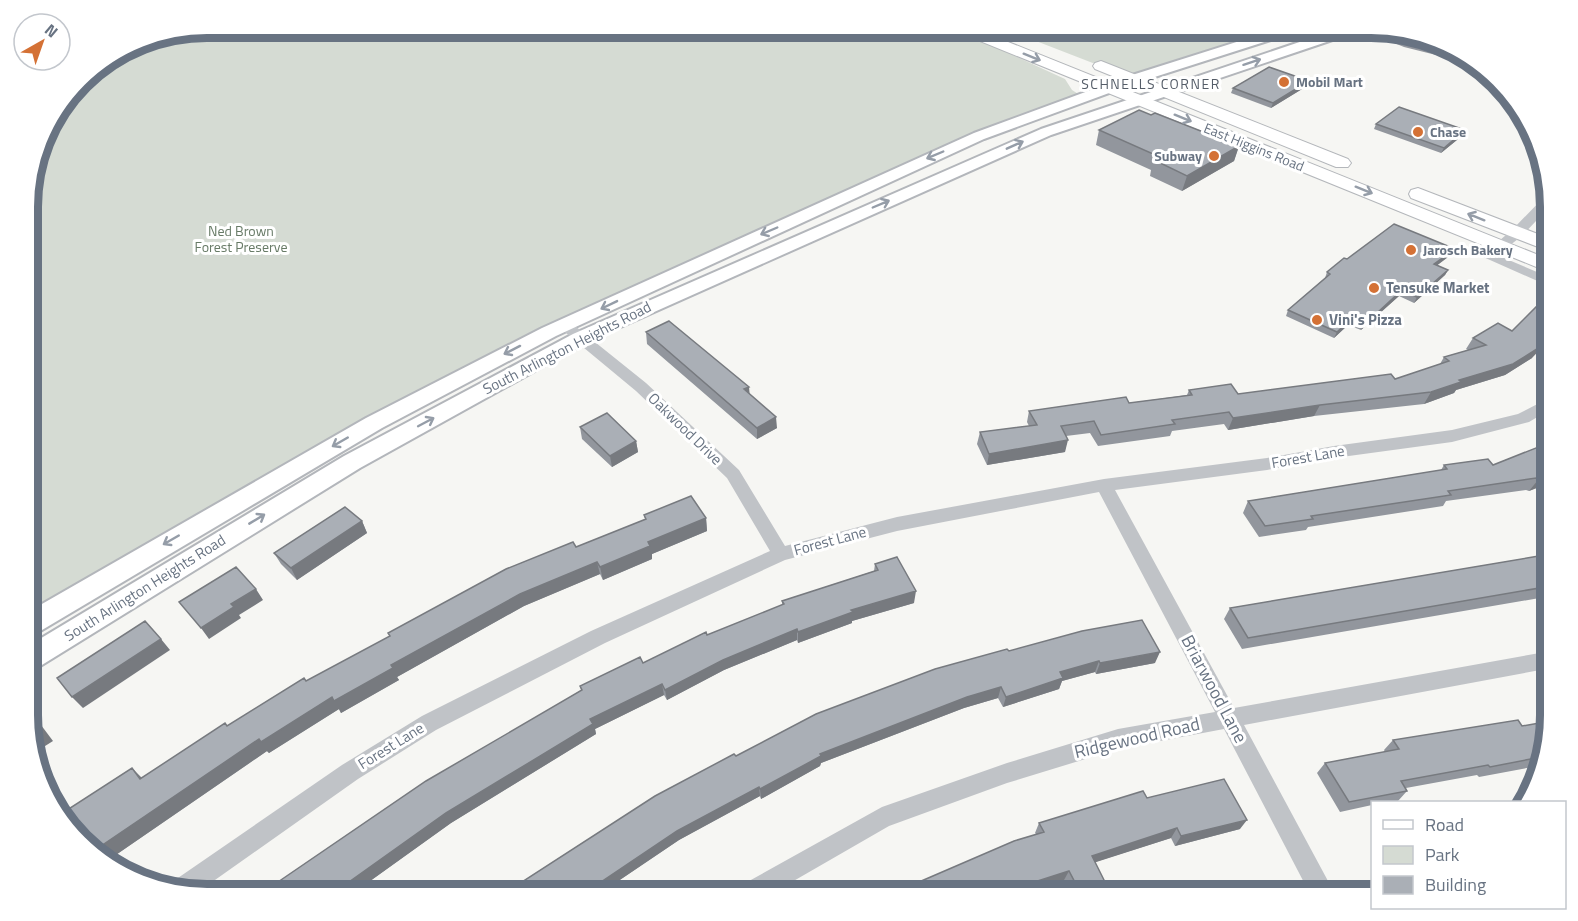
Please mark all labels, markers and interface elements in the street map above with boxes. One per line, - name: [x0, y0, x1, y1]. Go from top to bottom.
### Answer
- north arrow: [12, 12, 72, 72]
- text: N: [40, 18, 64, 43]
- one-way arrow: [1022, 52, 1041, 63]
- one-way arrow: [1242, 55, 1261, 66]
- place label: Mobil Mart: [1296, 71, 1363, 92]
- district label: SCHNELLS CORNER: [1081, 73, 1221, 94]
- marker: Mobil Mart: [1277, 75, 1291, 89]
- one-way arrow: [1173, 113, 1191, 124]
- street label: East Higgins Road: [1201, 117, 1308, 176]
- place label: Chase: [1430, 121, 1466, 142]
- marker: Chase: [1411, 125, 1425, 139]
- one-way arrow: [1005, 139, 1023, 151]
- place label: Subway: [1154, 145, 1202, 166]
- marker: Subway: [1207, 149, 1221, 163]
- one-way arrow: [926, 150, 945, 161]
- one-way arrow: [1354, 186, 1373, 197]
- one-way arrow: [871, 198, 889, 209]
- one-way arrow: [1467, 211, 1486, 222]
- park label: Ned Brown Forest Preserve: [195, 220, 287, 257]
- one-way arrow: [760, 226, 778, 237]
- place label: Jarosch Bakery: [1423, 239, 1513, 260]
- marker: Jarosch Bakery: [1404, 243, 1418, 257]
- place label: Tensuke Market: [1386, 276, 1490, 299]
- marker: Tensuke Market: [1367, 281, 1381, 295]
- street label: South Arlington Heights Road: [478, 295, 655, 400]
- one-way arrow: [601, 300, 619, 312]
- place label: Vini's Pizza: [1329, 308, 1402, 331]
- marker: Vini's Pizza: [1310, 313, 1324, 327]
- one-way arrow: [503, 345, 521, 356]
- street label: Oakwood Drive: [643, 387, 728, 470]
- one-way arrow: [417, 416, 434, 428]
- one-way arrow: [332, 437, 349, 449]
- street label: Forest Lane: [1269, 439, 1346, 474]
- one-way arrow: [248, 513, 265, 525]
- street label: Forest Lane: [791, 520, 869, 561]
- street label: South Arlington Heights Road: [60, 528, 230, 647]
- one-way arrow: [163, 535, 180, 547]
- street label: Briarwood Lane: [1175, 630, 1254, 748]
- street label: Ridgewood Road: [1072, 710, 1202, 765]
- street label: Forest Lane: [353, 716, 428, 775]
- legend: [1371, 801, 1566, 909]
- text: Road: [1425, 811, 1464, 838]
- text: Park: [1425, 841, 1460, 868]
- text: Building: [1425, 871, 1486, 898]

